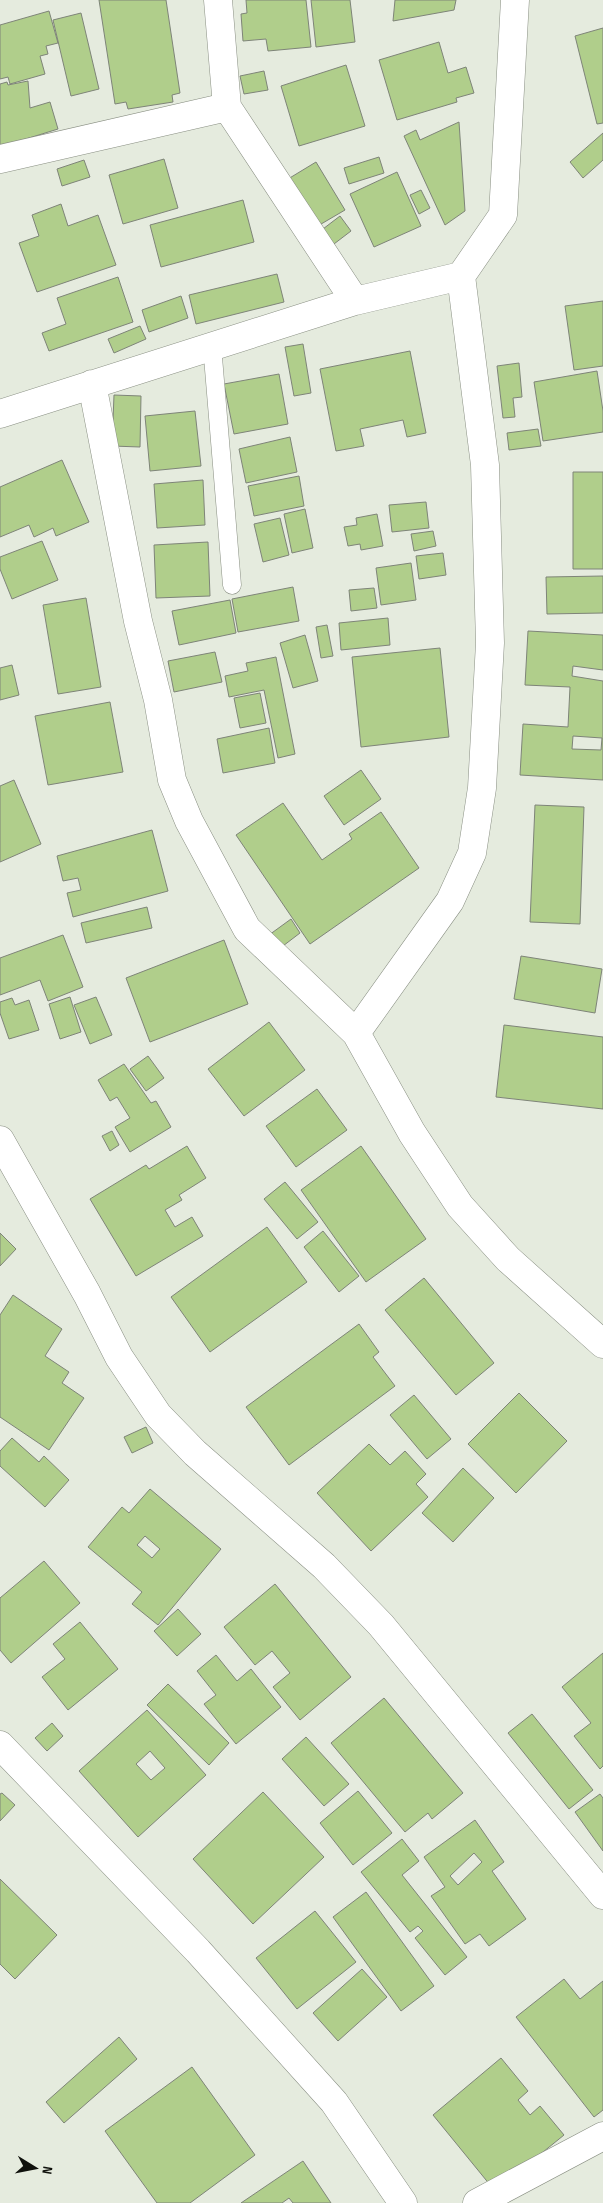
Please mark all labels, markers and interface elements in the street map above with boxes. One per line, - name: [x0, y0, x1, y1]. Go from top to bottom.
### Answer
- north arrow: [10, 2143, 60, 2193]
- text: N: [38, 2165, 56, 2175]

